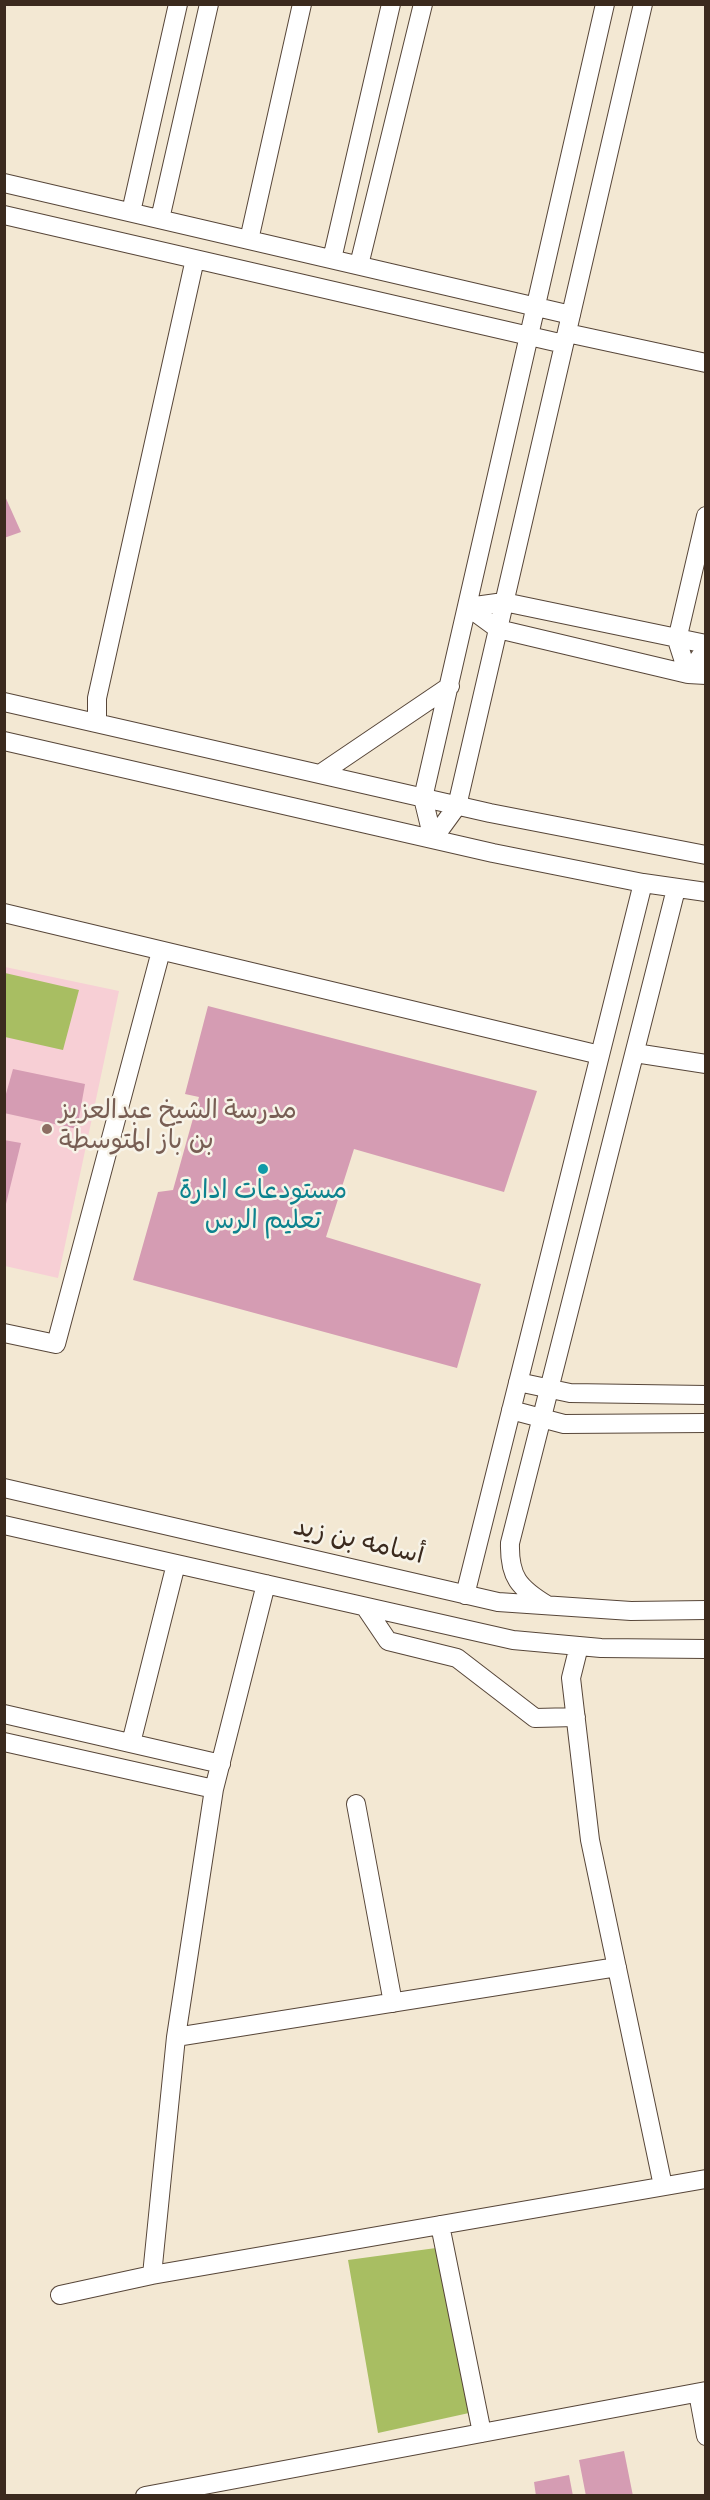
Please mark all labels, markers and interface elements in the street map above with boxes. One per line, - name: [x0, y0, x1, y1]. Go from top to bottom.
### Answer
- place label: مدرسة الشيخ عبدالعزيز بن باز المتوسطة: [59, 1098, 297, 1160]
- marker: مدرسة الشيخ عبدالعزيز بن باز المتوسطة: [40, 1122, 54, 1136]
- marker: مستودعات ادارة تعليم الرس: [256, 1162, 270, 1176]
- place label: مستودعات ادارة تعليم الرس: [179, 1178, 347, 1240]
- street label: أسامه بن زيد: [290, 1514, 426, 1574]

